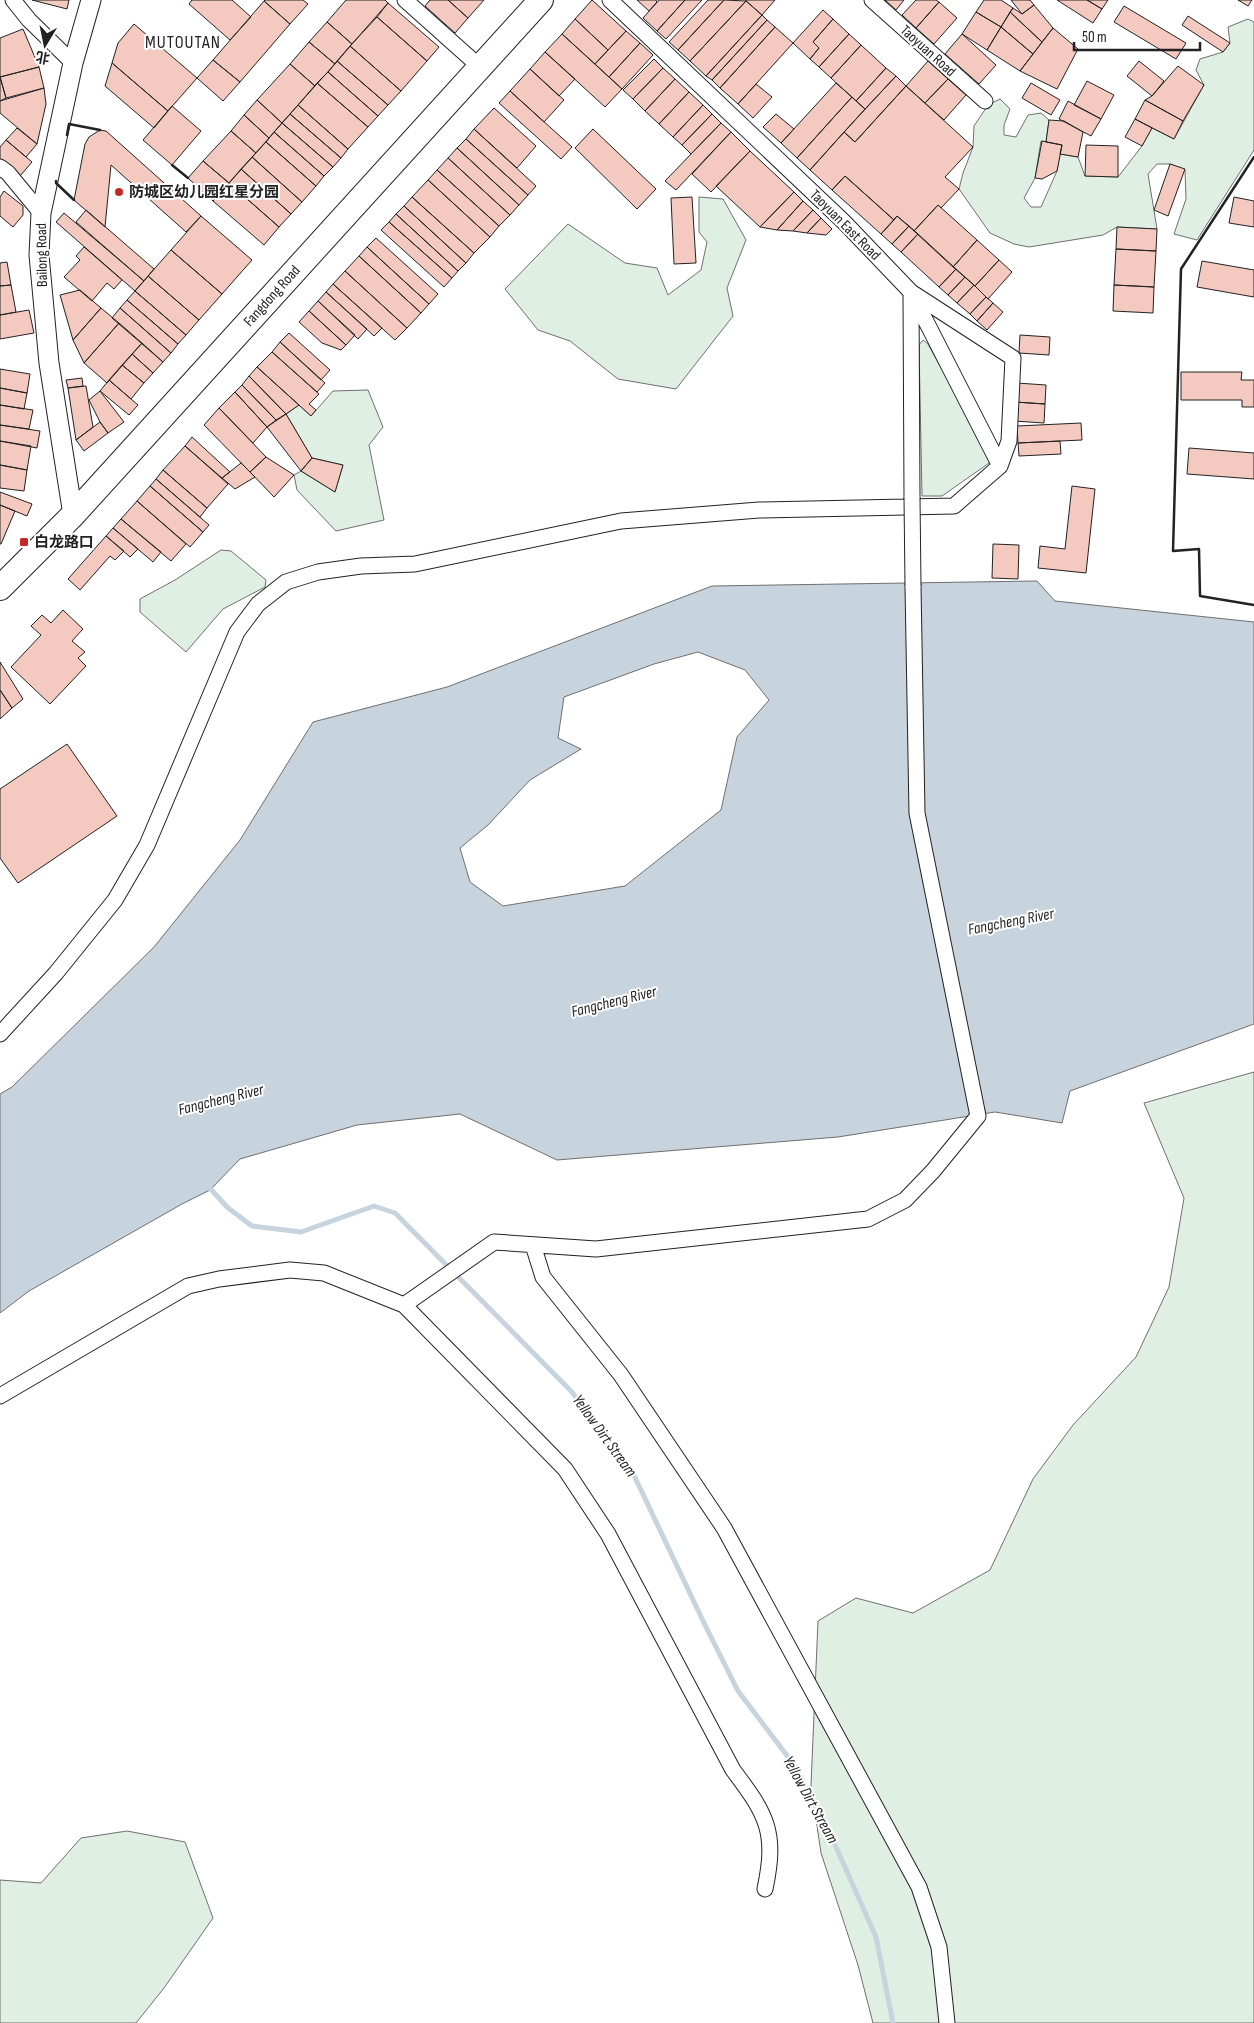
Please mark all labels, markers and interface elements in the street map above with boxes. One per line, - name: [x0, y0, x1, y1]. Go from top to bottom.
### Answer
- north arrow: [20, 20, 70, 70]
- scale bar: [1074, 20, 1200, 52]
- street label: Taoyuan Road: [896, 21, 960, 81]
- text: 50 m: [1082, 28, 1107, 47]
- district label: MUTOUTAN: [145, 32, 221, 53]
- text: 北: [34, 48, 51, 67]
- place label: 防城区幼儿园红星分园: [129, 183, 279, 202]
- marker: 防城区幼儿园红星分园: [113, 186, 125, 198]
- street label: Taoyuan East Road: [806, 186, 884, 264]
- street label: Bailong Road: [32, 223, 52, 287]
- street label: Fangdong Road: [240, 261, 304, 331]
- place label: 白龙路口: [34, 533, 94, 552]
- marker: 白龙路口: [18, 536, 30, 548]
- water label: Fangcheng River: [966, 904, 1056, 940]
- water label: Fangcheng River: [569, 982, 659, 1022]
- water label: Fangcheng River: [176, 1080, 266, 1120]
- water label: Yellow Dirt Stream: [568, 1391, 640, 1481]
- water label: Yellow Dirt Stream: [778, 1753, 842, 1847]

